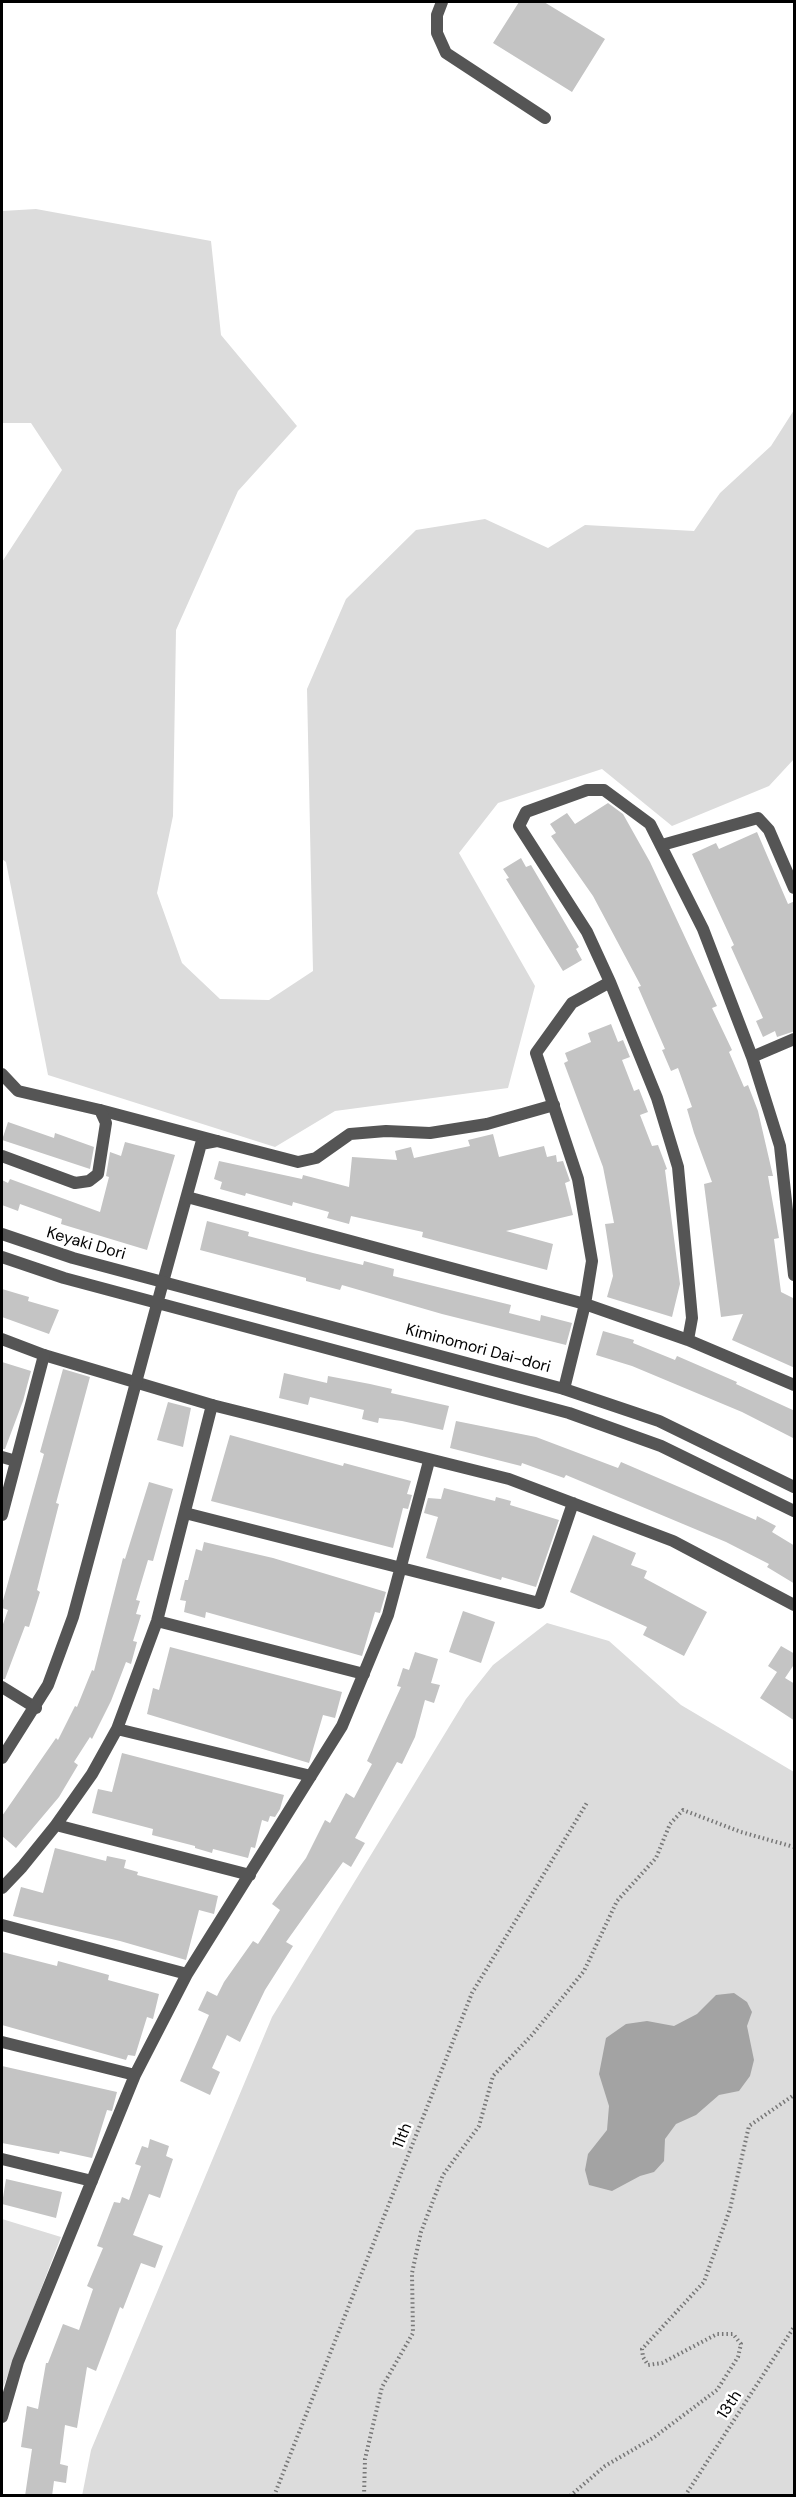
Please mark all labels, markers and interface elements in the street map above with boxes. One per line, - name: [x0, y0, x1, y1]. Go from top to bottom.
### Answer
- street label: Keyaki Dori: [44, 1224, 128, 1264]
- street label: Kiminomori Dai-dori: [403, 1320, 553, 1378]
- street label: 11th: [389, 2121, 417, 2151]
- street label: 13th: [714, 2387, 746, 2423]

